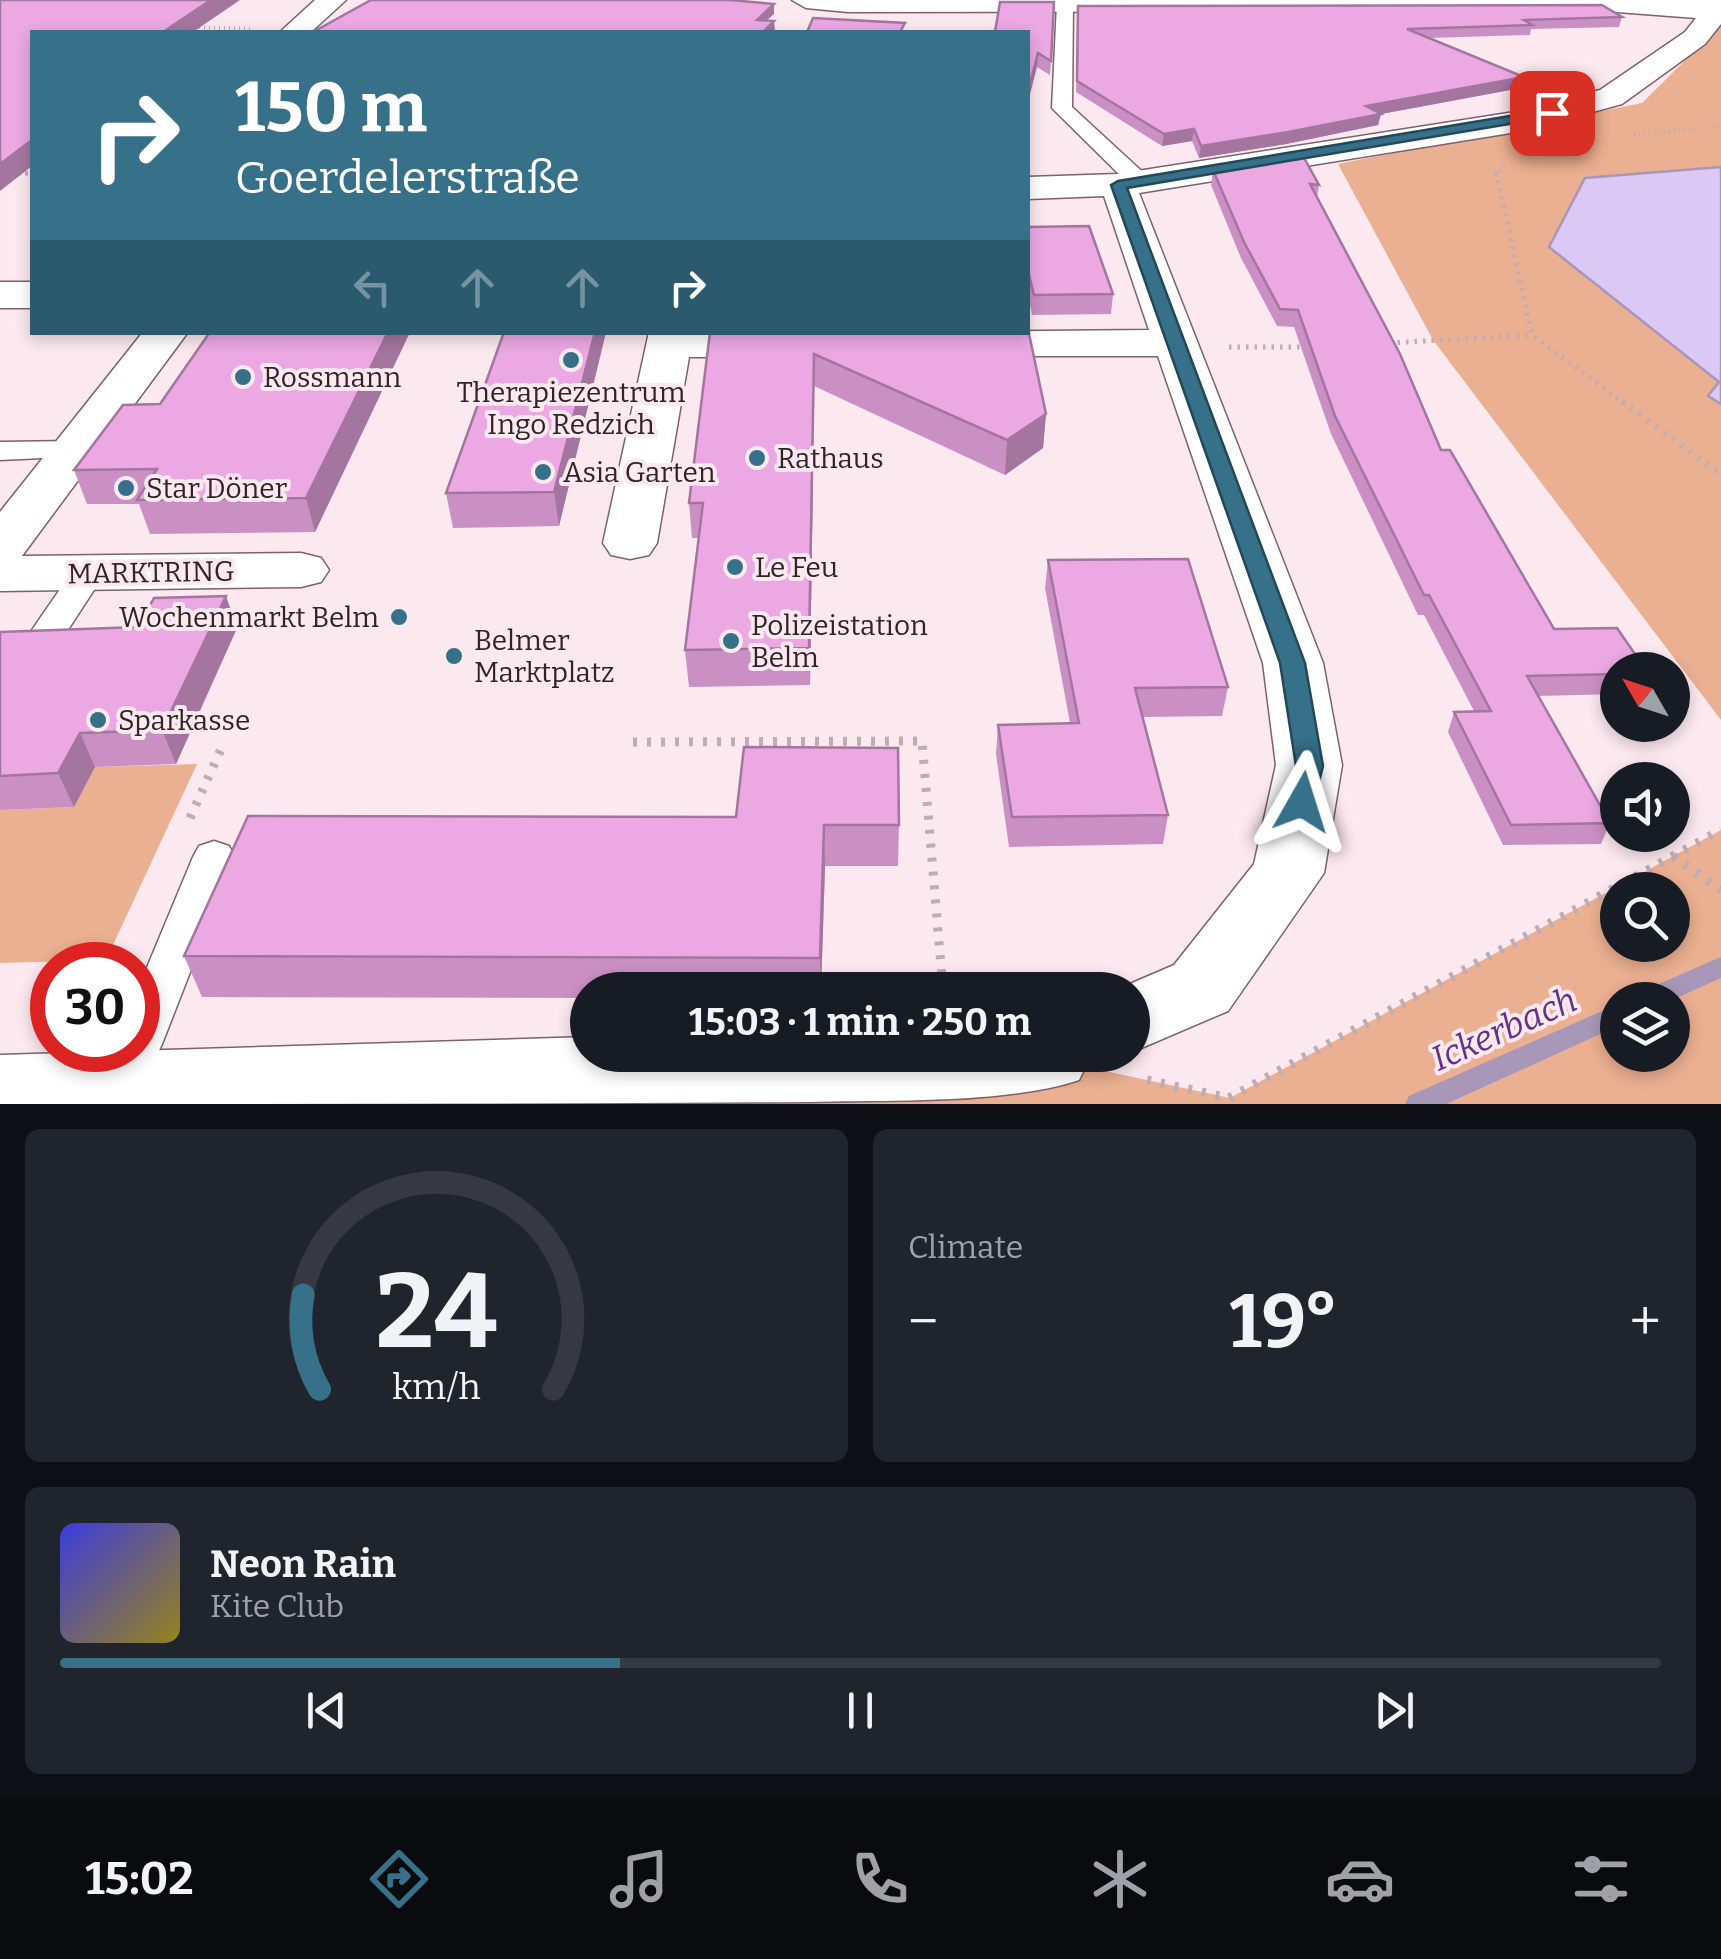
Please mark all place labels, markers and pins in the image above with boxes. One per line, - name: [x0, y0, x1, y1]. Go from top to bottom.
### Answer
- pin: [1510, 71, 1595, 156]
- marker: Therapiezentrum Ingo Redzich: [560, 349, 582, 371]
- place label: Rossmann: [263, 361, 401, 394]
- marker: Rossmann: [232, 366, 254, 388]
- place label: Therapiezentrum Ingo Redzich: [457, 376, 686, 441]
- place label: Rathaus: [777, 442, 884, 475]
- marker: Rathaus: [746, 447, 768, 469]
- place label: Asia Garten: [563, 456, 716, 489]
- marker: Asia Garten: [532, 461, 554, 483]
- place label: Star Döner: [146, 472, 287, 505]
- marker: Star Döner: [115, 477, 137, 499]
- place label: Le Feu: [755, 551, 838, 584]
- marker: Le Feu: [724, 556, 746, 578]
- place label: Wochenmarkt Belm: [119, 601, 379, 634]
- marker: Wochenmarkt Belm: [388, 606, 410, 628]
- place label: Polizeistation Belm: [751, 609, 928, 674]
- place label: Belmer Marktplatz: [474, 624, 615, 689]
- marker: Polizeistation Belm: [720, 630, 742, 652]
- marker: Belmer Marktplatz: [443, 645, 465, 667]
- place label: Sparkasse: [118, 704, 250, 737]
- marker: Sparkasse: [87, 709, 109, 731]

